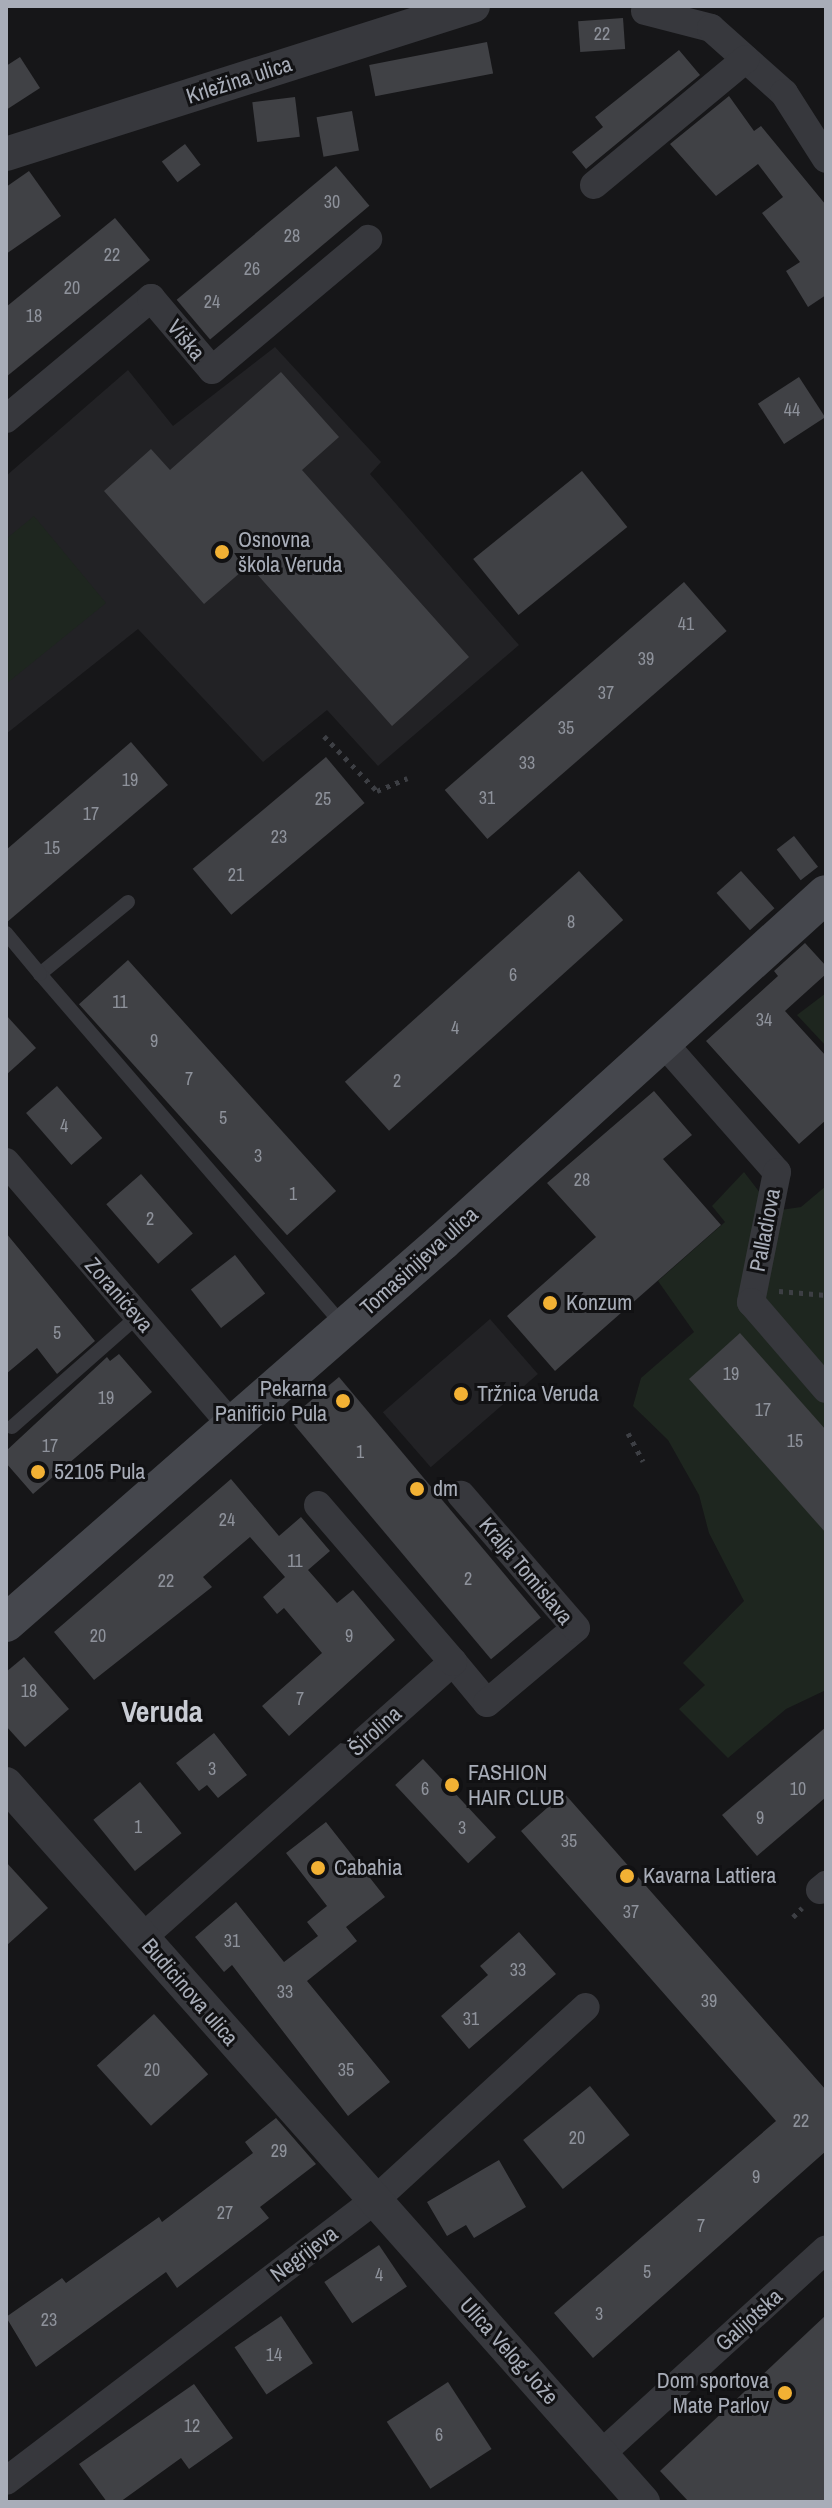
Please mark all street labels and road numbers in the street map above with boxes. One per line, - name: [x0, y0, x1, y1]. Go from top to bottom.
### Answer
- street label: Krležina ulica: [183, 51, 295, 109]
- street label: Viška: [161, 314, 211, 366]
- street label: Palladiova: [744, 1186, 786, 1274]
- street label: Tomasinijeva ulica: [355, 1201, 483, 1321]
- street label: Zoranićeva: [79, 1252, 159, 1338]
- street label: Kralja Tomislava: [473, 1512, 579, 1630]
- street label: Širolina: [343, 1700, 407, 1762]
- street label: Budicinova ulica: [136, 1933, 244, 2051]
- street label: Negrijeva: [265, 2220, 343, 2288]
- street label: Galijotska: [710, 2283, 788, 2357]
- street label: Ulica Velog Jože: [454, 2292, 564, 2410]

